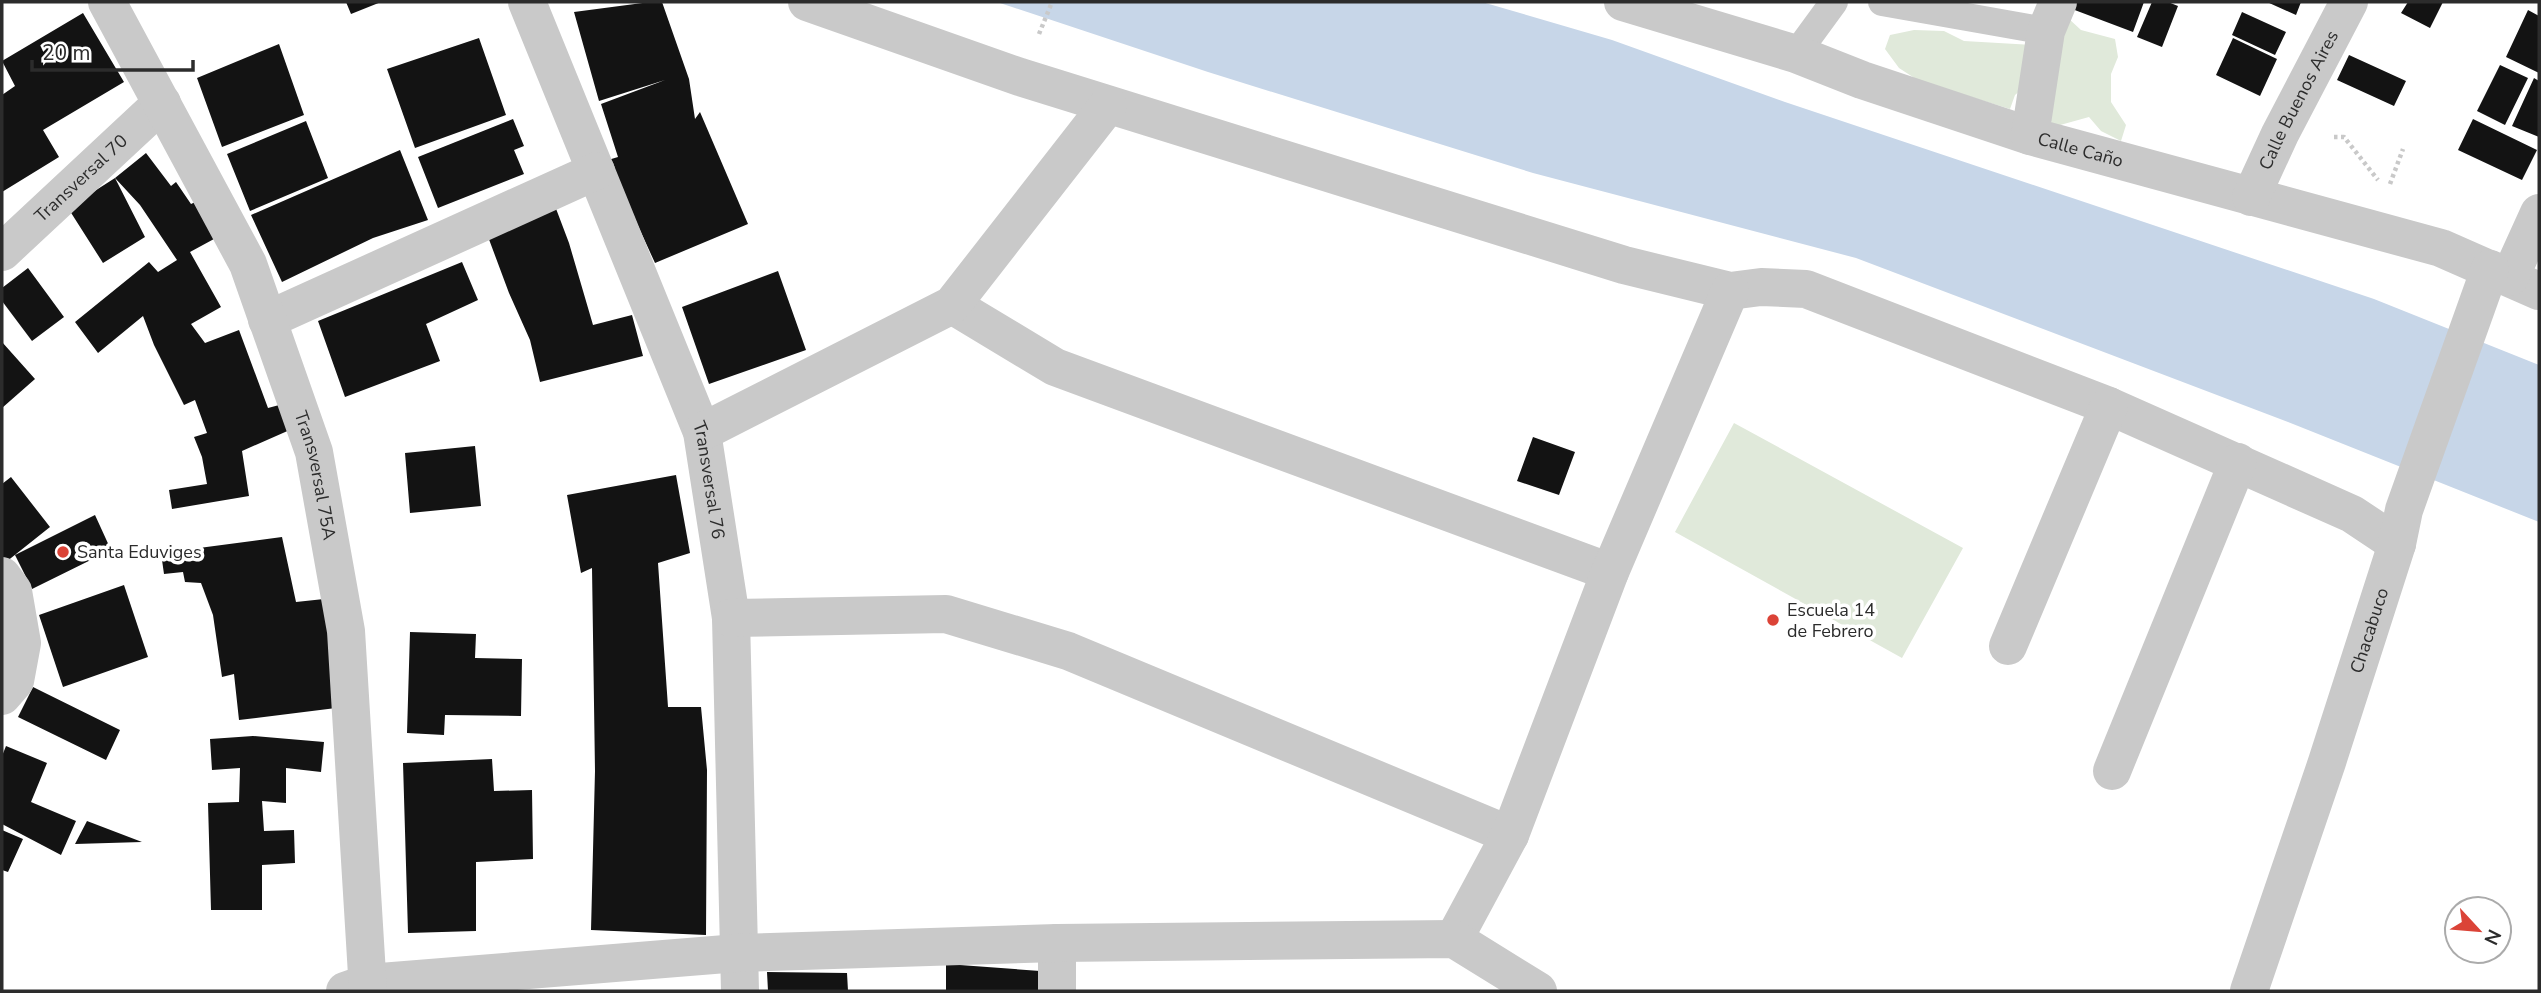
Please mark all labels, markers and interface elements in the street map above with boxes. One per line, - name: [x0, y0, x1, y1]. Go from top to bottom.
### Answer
- street label: Calle Buenos Aires: [2253, 26, 2344, 174]
- scale bar: [32, 28, 192, 72]
- text: 20 m: [42, 39, 91, 67]
- street label: Calle Caño: [2035, 127, 2126, 173]
- street label: Transversal 70: [29, 129, 133, 228]
- street label: Transversal 75A: [288, 408, 342, 542]
- street label: Transversal 76: [687, 418, 731, 541]
- place label: Santa Eduviges: [77, 540, 202, 564]
- marker: Santa Eduviges: [55, 544, 71, 560]
- street label: Chacabuco: [2344, 585, 2394, 676]
- place label: Escuela 14 de Febrero: [1787, 598, 1875, 643]
- marker: Escuela 14 de Febrero: [1765, 612, 1781, 628]
- north arrow: [2443, 895, 2513, 965]
- text: N: [2478, 925, 2507, 949]

